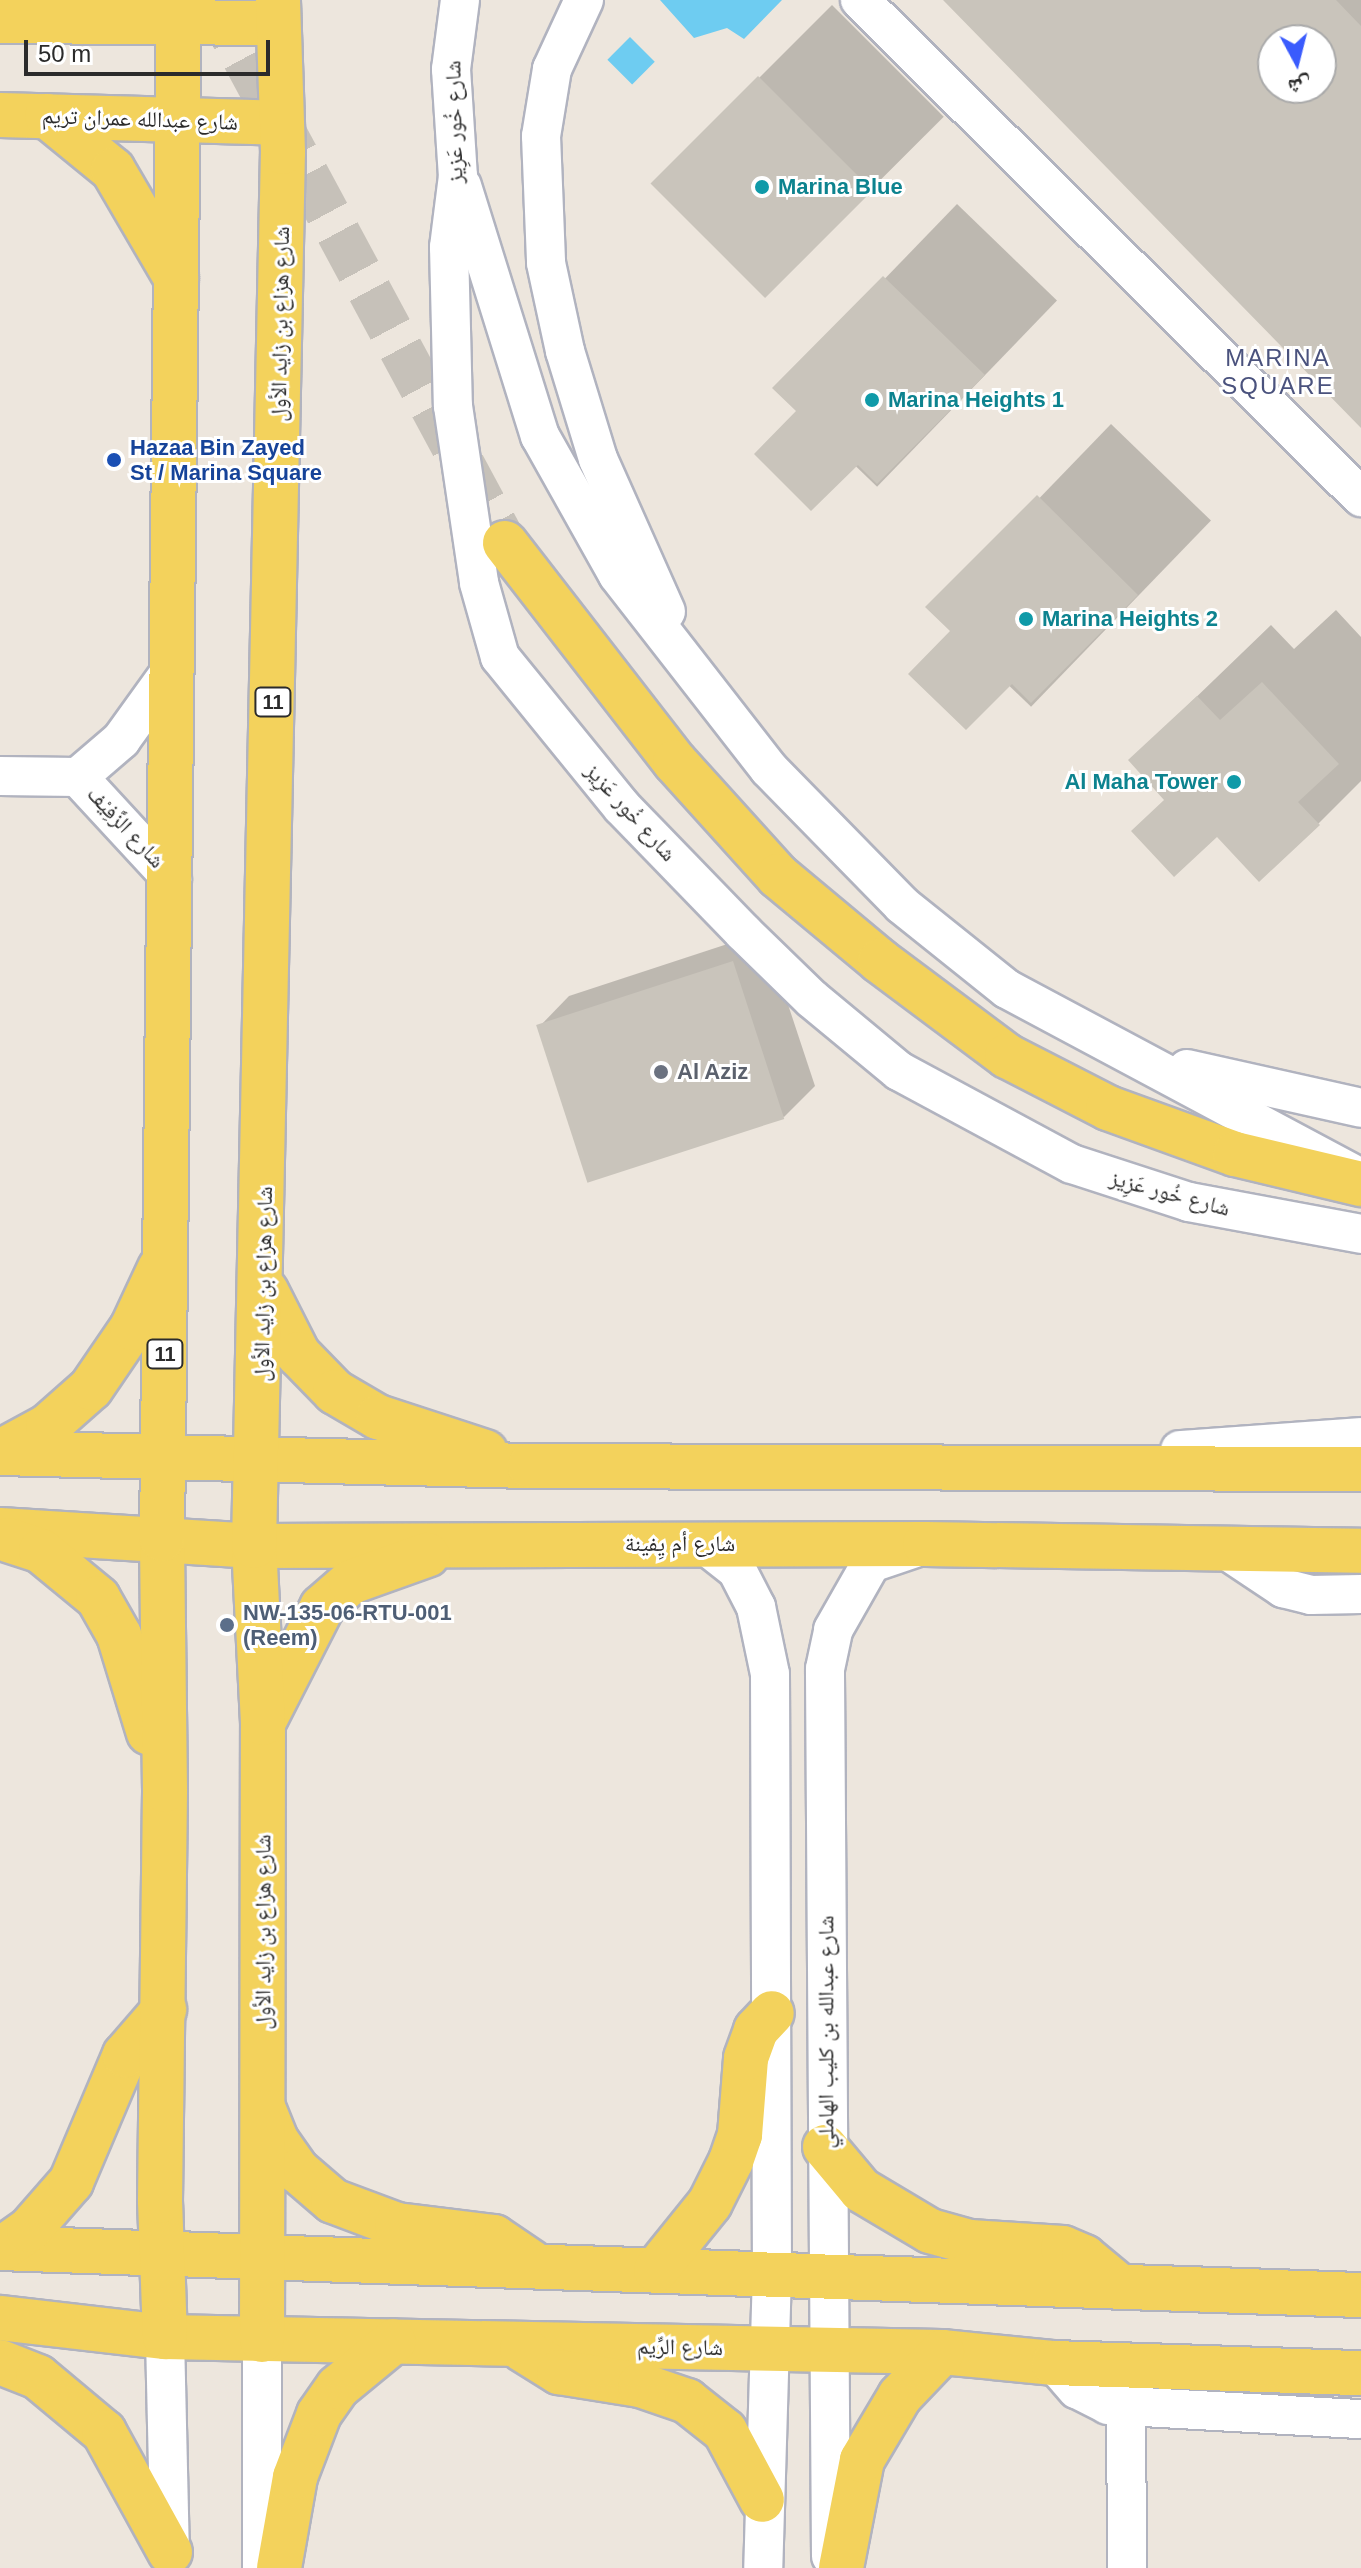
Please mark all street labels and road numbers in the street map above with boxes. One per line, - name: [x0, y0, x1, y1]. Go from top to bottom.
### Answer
- street label: شارع خُور عَزِيز: [440, 60, 468, 184]
- street label: شارع عبدالله عمران تريم: [42, 102, 238, 136]
- street label: شارع هزاع بن زايد الأول: [265, 226, 295, 422]
- road number: 11: [253, 686, 293, 718]
- street label: شارع خُور عَزِيز: [580, 757, 682, 867]
- street label: شارع الزَّفِيْف: [82, 781, 170, 873]
- street label: شارع خُور عَزِيز: [1107, 1164, 1233, 1222]
- street label: شارع هزاع بن زايد الأول: [248, 1186, 278, 1382]
- road number: 11: [145, 1338, 185, 1370]
- street label: شارع أم يِفينة: [625, 1531, 735, 1557]
- street label: شارع هزاع بن زايد الأول: [250, 1834, 276, 2030]
- street label: شارع عبدالله بن كليب الهاملي: [813, 1915, 839, 2149]
- street label: شارع الرِّيم: [637, 2333, 723, 2361]

